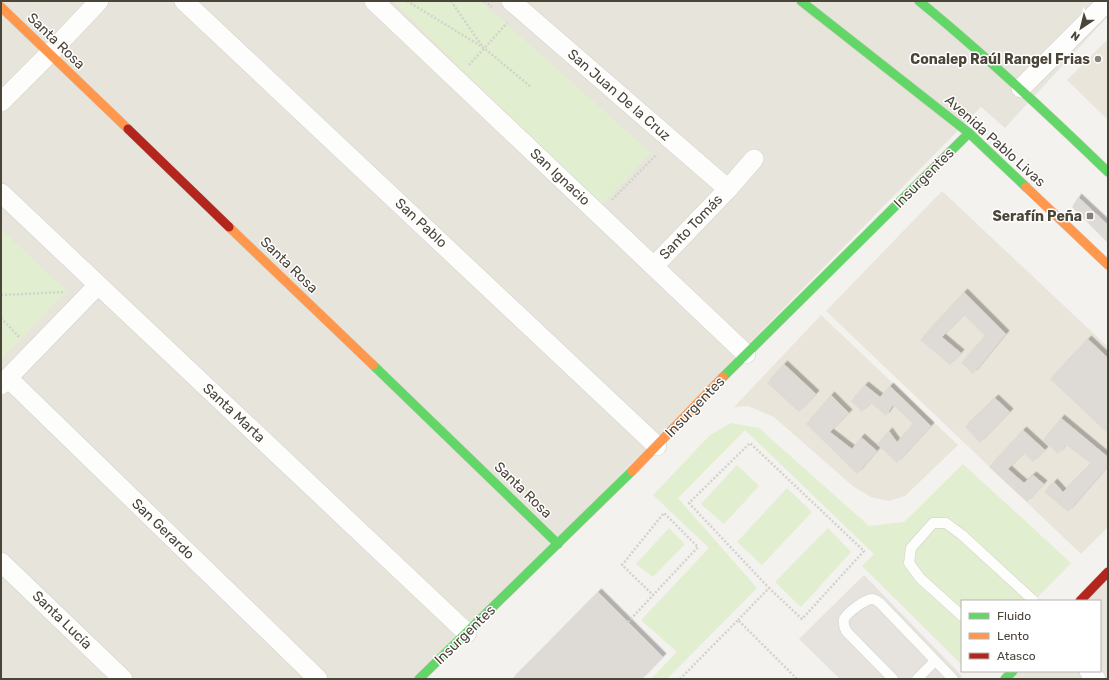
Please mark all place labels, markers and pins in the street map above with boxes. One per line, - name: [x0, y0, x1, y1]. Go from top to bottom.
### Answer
- place label: Conalep Raúl Rangel Frias: [910, 51, 1090, 68]
- marker: Conalep Raúl Rangel Frias: [1093, 54, 1103, 64]
- place label: Serafín Peña: [992, 208, 1082, 225]
- marker: Serafín Peña: [1085, 211, 1095, 221]

